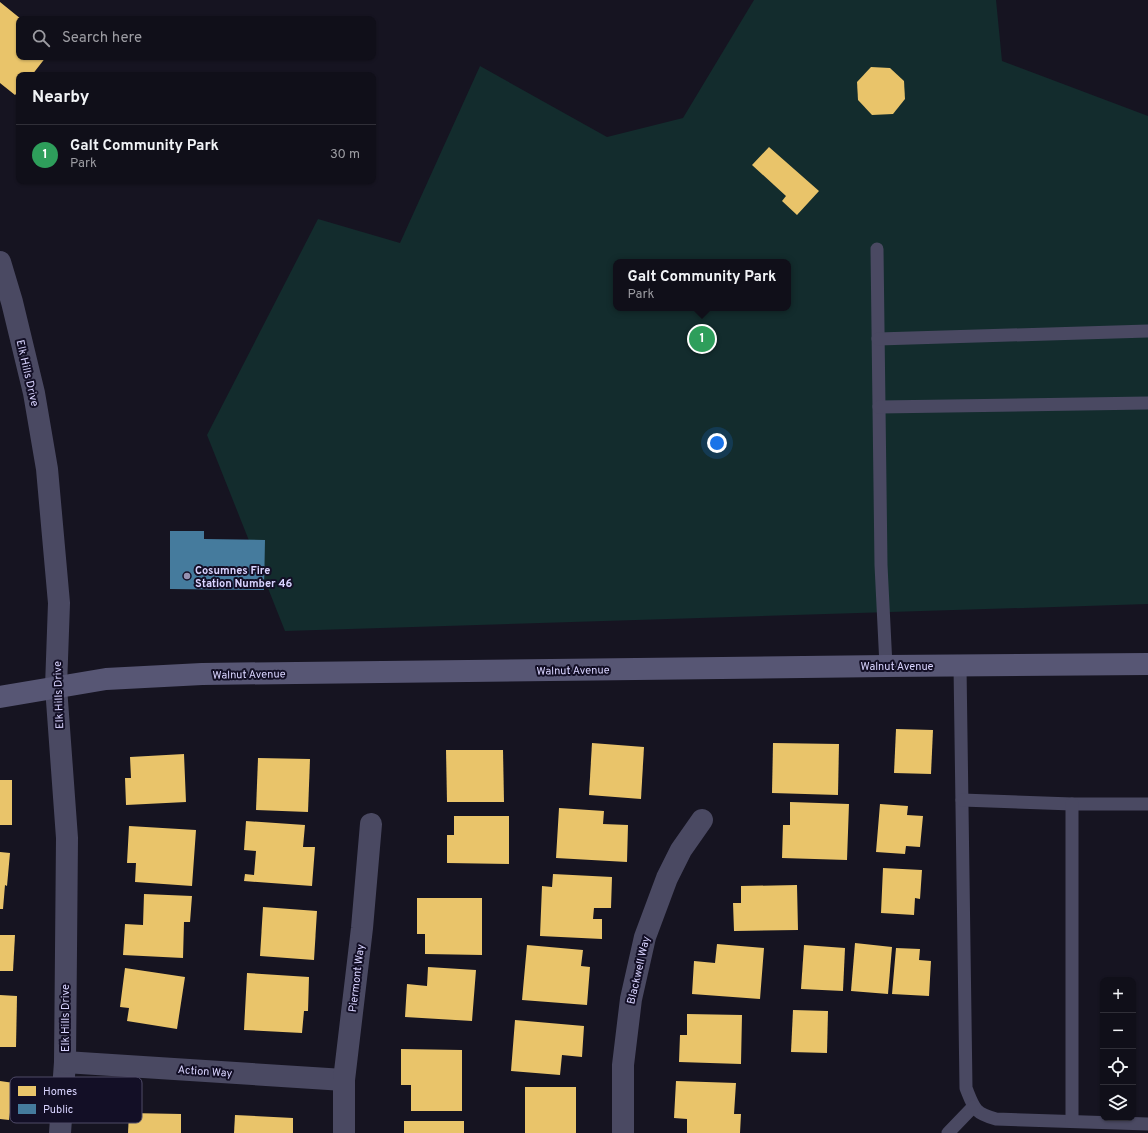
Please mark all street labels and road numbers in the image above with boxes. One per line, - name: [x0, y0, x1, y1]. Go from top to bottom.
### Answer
- street label: Elk Hills Drive: [13, 339, 42, 408]
- street label: Walnut Avenue: [860, 660, 934, 674]
- street label: Elk Hills Drive: [51, 661, 67, 729]
- street label: Walnut Avenue: [536, 663, 610, 679]
- street label: Walnut Avenue: [212, 667, 286, 683]
- street label: Blackwell Way: [624, 935, 654, 1006]
- street label: Piermont Way: [346, 943, 368, 1013]
- street label: Elk Hills Drive: [59, 984, 73, 1052]
- street label: Action Way: [177, 1063, 233, 1081]

